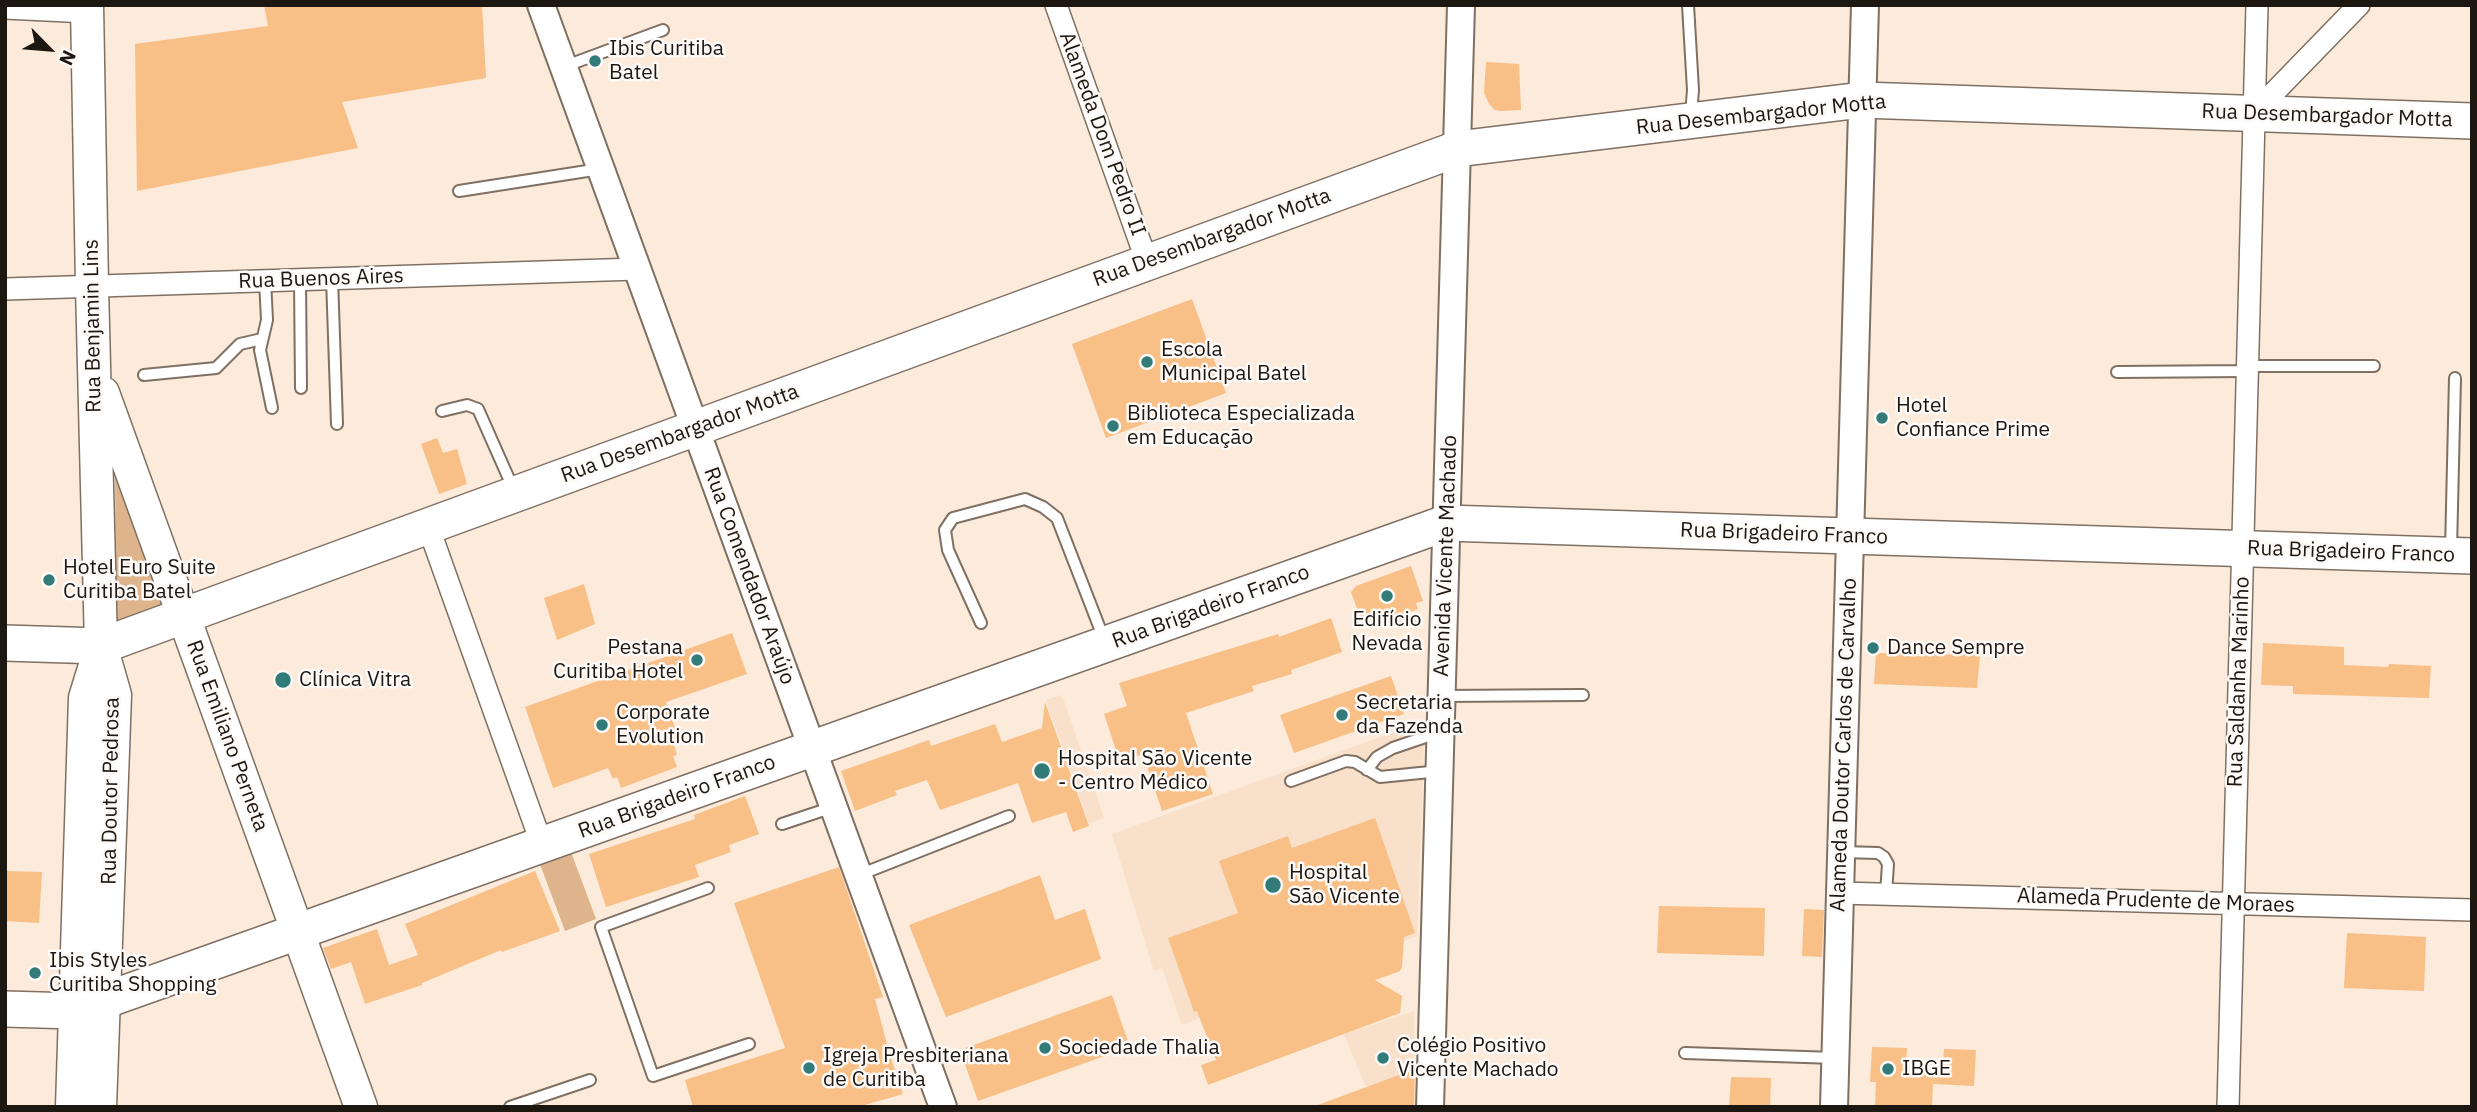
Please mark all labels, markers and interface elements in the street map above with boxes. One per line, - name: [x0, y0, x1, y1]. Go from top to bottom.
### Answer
- north arrow: [14, 14, 84, 84]
- street label: Alameda Dom Pedro II: [1053, 29, 1151, 239]
- place label: Ibis Curitiba Batel: [609, 36, 724, 86]
- text: N: [54, 47, 82, 69]
- marker: Ibis Curitiba Batel: [587, 53, 603, 69]
- street label: Rua Desembargador Motta: [1635, 89, 1887, 141]
- street label: Rua Desembargador Motta: [2201, 99, 2453, 133]
- street label: Rua Desembargador Motta: [1090, 183, 1334, 293]
- street label: Rua Benjamin Lins: [79, 239, 107, 413]
- street label: Rua Buenos Aires: [238, 264, 404, 294]
- place label: Escola Municipal Batel: [1161, 337, 1306, 387]
- marker: Escola Municipal Batel: [1139, 354, 1155, 370]
- street label: Rua Desembargador Motta: [558, 379, 802, 489]
- place label: Hotel Confiance Prime: [1896, 393, 2050, 443]
- place label: Biblioteca Especializada em Educação: [1127, 401, 1355, 451]
- marker: Hotel Confiance Prime: [1874, 410, 1890, 426]
- marker: Biblioteca Especializada em Educação: [1105, 418, 1121, 434]
- street label: Avenida Vicente Machado: [1429, 435, 1463, 677]
- street label: Rua Comendador Araújo: [698, 464, 800, 688]
- street label: Rua Brigadeiro Franco: [1680, 518, 1888, 550]
- street label: Rua Brigadeiro Franco: [2247, 536, 2455, 568]
- place label: Hotel Euro Suite Curitiba Batel: [63, 555, 216, 605]
- street label: Rua Brigadeiro Franco: [1109, 560, 1313, 654]
- marker: Hotel Euro Suite Curitiba Batel: [41, 572, 57, 588]
- street label: Rua Saldanha Marinho: [2223, 576, 2255, 788]
- street label: Alameda Doutor Carlos de Carvalho: [1826, 578, 1862, 912]
- marker: Edifício Nevada: [1379, 588, 1395, 604]
- place label: Edifício Nevada: [1352, 607, 1422, 657]
- place label: Pestana Curitiba Hotel: [553, 635, 683, 685]
- place label: Dance Sempre: [1887, 635, 2025, 661]
- street label: Rua Emiliano Perneta: [181, 637, 273, 835]
- marker: Dance Sempre: [1865, 640, 1881, 656]
- marker: Pestana Curitiba Hotel: [689, 652, 705, 668]
- place label: Clínica Vitra: [299, 667, 411, 693]
- marker: Clínica Vitra: [273, 670, 293, 690]
- place label: Secretaria da Fazenda: [1356, 690, 1463, 740]
- street label: Rua Doutor Pedrosa: [97, 697, 125, 885]
- place label: Corporate Evolution: [616, 700, 710, 750]
- marker: Secretaria da Fazenda: [1334, 707, 1350, 723]
- marker: Corporate Evolution: [594, 717, 610, 733]
- place label: Hospital São Vicente - Centro Médico: [1058, 746, 1252, 796]
- street label: Rua Brigadeiro Franco: [575, 750, 779, 844]
- marker: Hospital São Vicente - Centro Médico: [1032, 761, 1052, 781]
- place label: Hospital São Vicente: [1289, 860, 1400, 910]
- marker: Hospital São Vicente: [1263, 875, 1283, 895]
- street label: Alameda Prudente de Moraes: [2017, 884, 2295, 918]
- place label: Ibis Styles Curitiba Shopping: [49, 948, 216, 998]
- marker: Ibis Styles Curitiba Shopping: [27, 965, 43, 981]
- place label: Colégio Positivo Vicente Machado: [1397, 1033, 1559, 1083]
- place label: Sociedade Thalia: [1059, 1035, 1220, 1061]
- marker: Sociedade Thalia: [1037, 1040, 1053, 1056]
- place label: Igreja Presbiteriana de Curitiba: [823, 1043, 1008, 1093]
- marker: Colégio Positivo Vicente Machado: [1375, 1050, 1391, 1066]
- place label: IBGE: [1902, 1056, 1951, 1082]
- marker: Igreja Presbiteriana de Curitiba: [801, 1060, 817, 1076]
- marker: IBGE: [1880, 1061, 1896, 1077]

